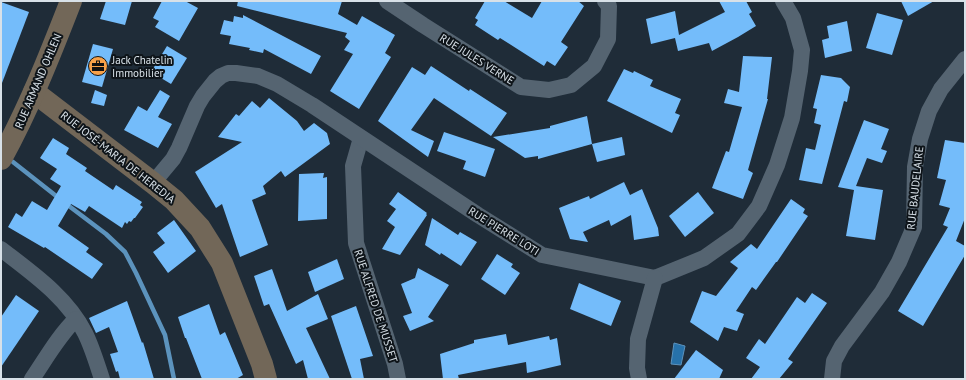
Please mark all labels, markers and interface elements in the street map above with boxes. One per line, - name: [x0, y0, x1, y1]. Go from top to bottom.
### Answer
- street label: RUE ARMAND OHLEN: [12, 31, 64, 131]
- street label: RUE JULES VERNE: [437, 31, 517, 87]
- place label: Jack Chatelin Immobilier: [111, 53, 173, 80]
- office icon: Jack Chatelin Immobilier: [87, 55, 109, 77]
- street label: RUE JOSÉ-MARIA DE HEREDIA: [58, 108, 178, 206]
- street label: RUE BAUDELAIRE: [904, 146, 926, 230]
- street label: RUE PIERRE LOTI: [466, 204, 542, 258]
- street label: RUE ALFRED DE MUSSET: [351, 248, 401, 364]

